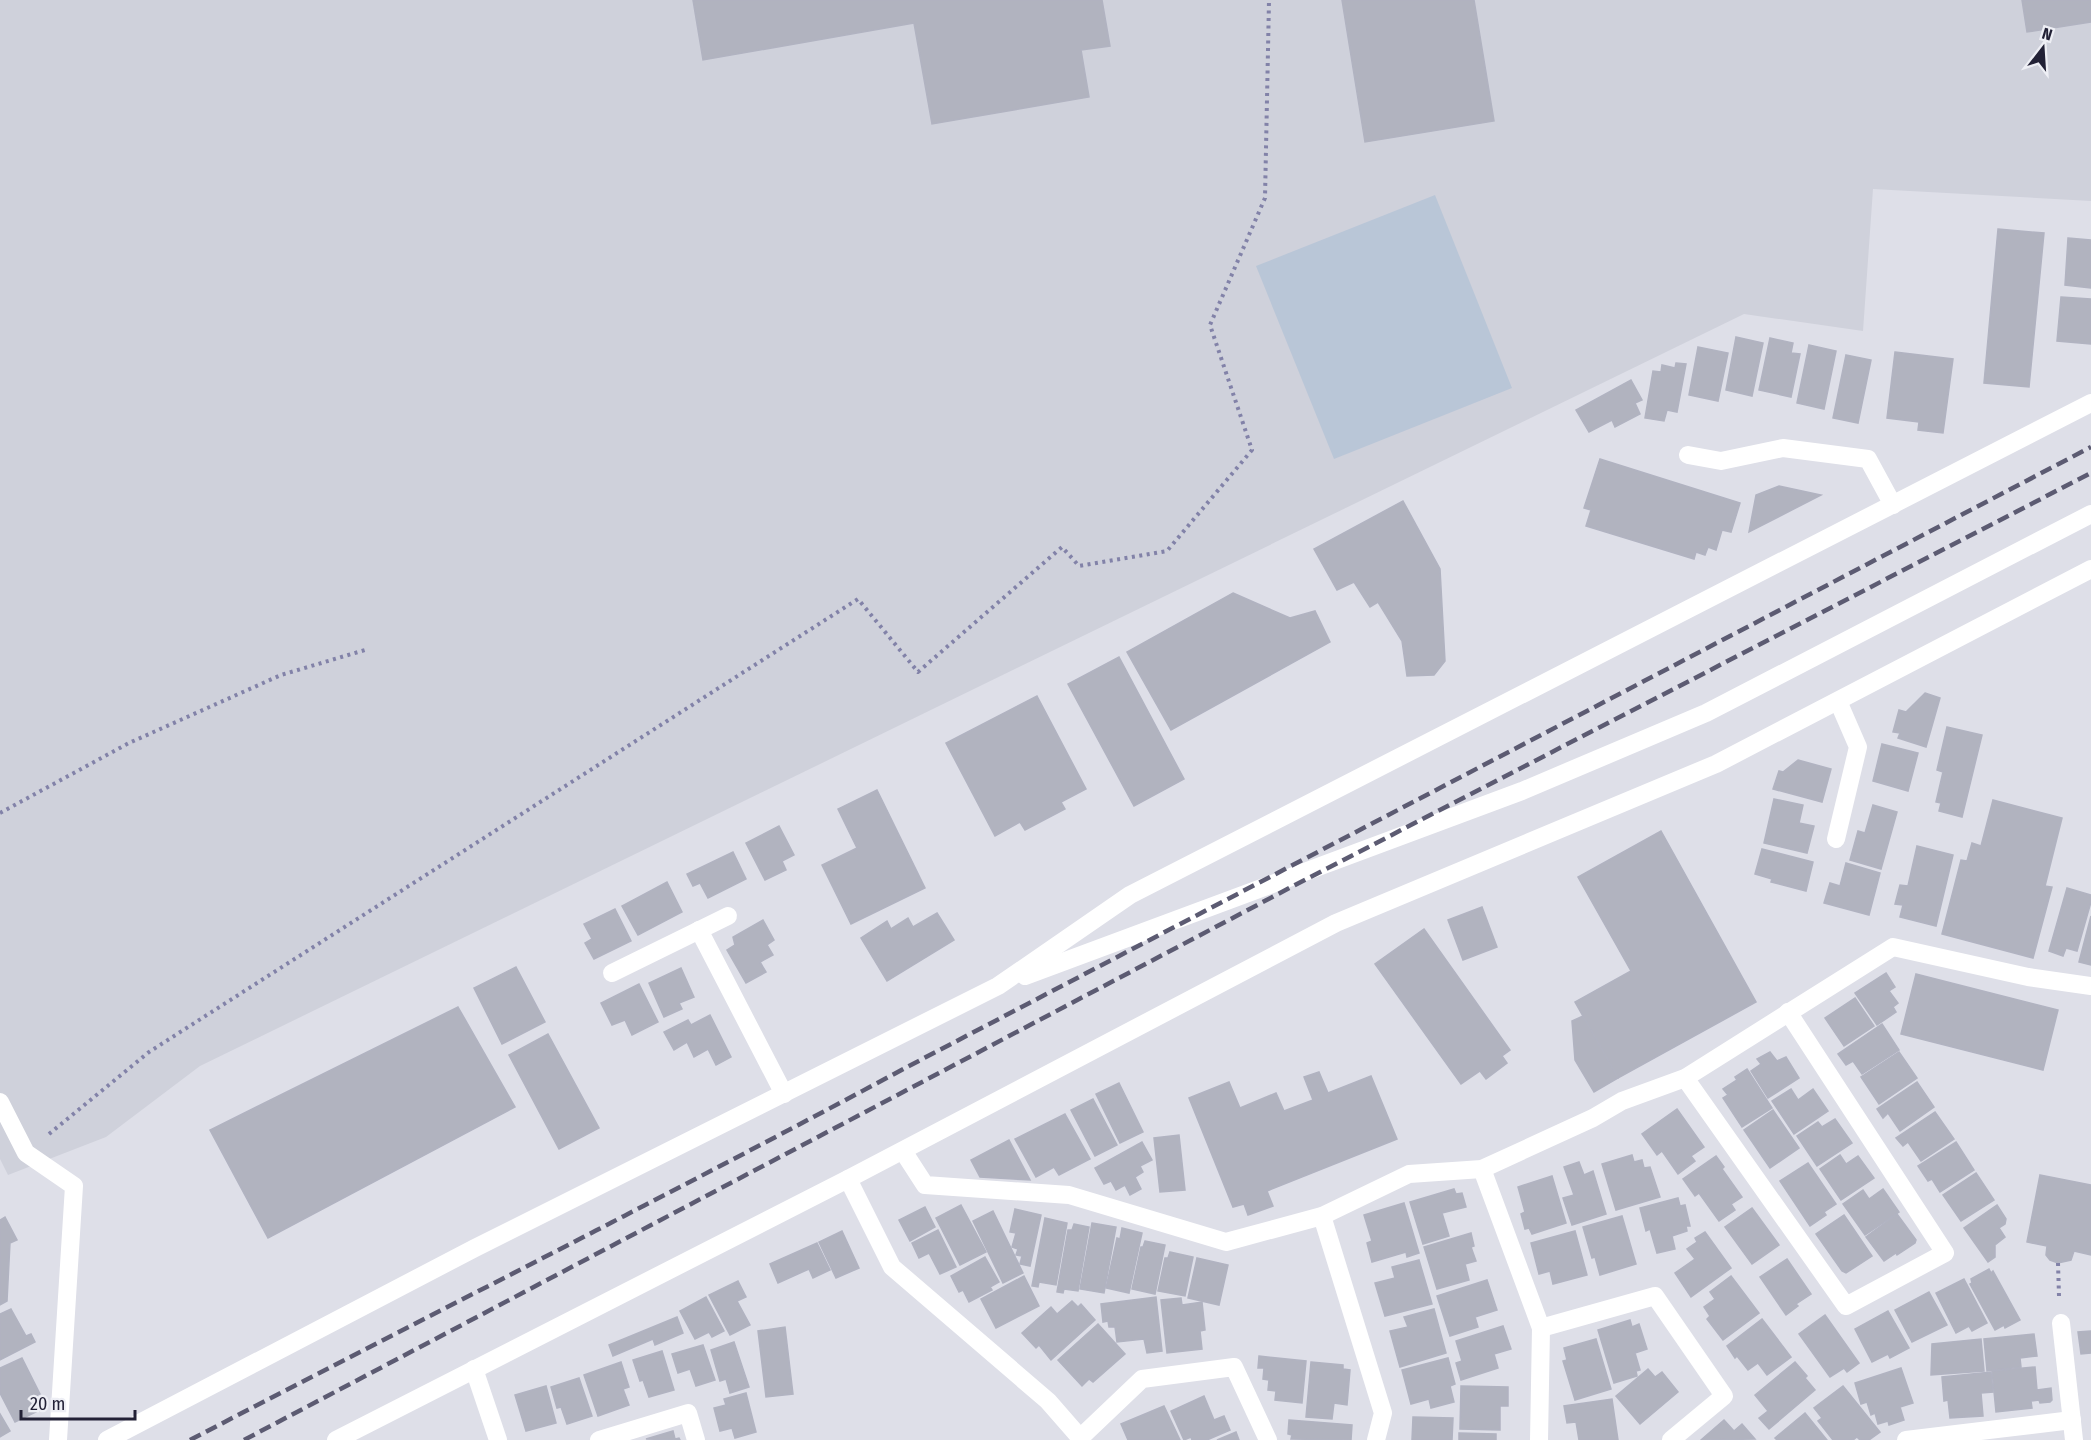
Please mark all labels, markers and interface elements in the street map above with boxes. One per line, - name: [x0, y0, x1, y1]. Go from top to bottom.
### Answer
- north arrow: [2013, 18, 2073, 78]
- text: N: [2040, 24, 2055, 45]
- scale bar: [21, 1383, 135, 1421]
- text: 20 m: [30, 1393, 65, 1415]

